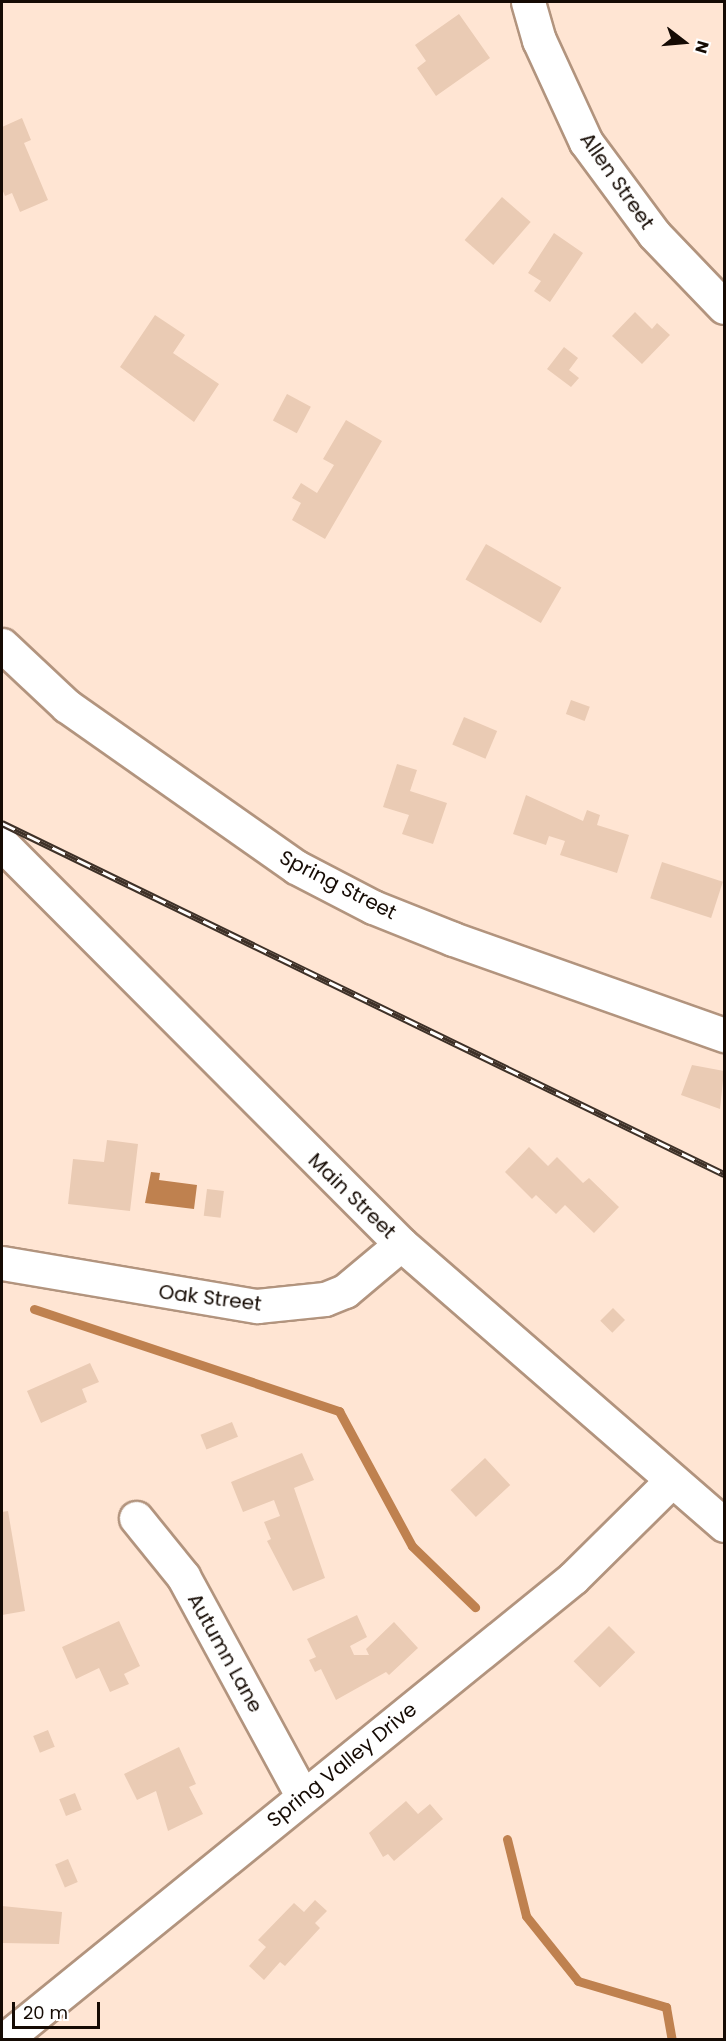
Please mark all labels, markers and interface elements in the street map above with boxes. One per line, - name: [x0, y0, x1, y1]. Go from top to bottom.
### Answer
- north arrow: [654, 12, 714, 72]
- text: N: [689, 38, 715, 56]
- street label: Allen Street: [575, 128, 659, 234]
- street label: Spring Street: [276, 845, 400, 925]
- street label: Main Street: [303, 1148, 401, 1244]
- street label: Oak Street: [157, 1280, 263, 1316]
- street label: Autumn Lane: [182, 1589, 268, 1717]
- street label: Spring Valley Drive: [262, 1697, 422, 1833]
- scale bar: [15, 1990, 104, 2028]
- text: 20 m: [23, 2000, 68, 2025]

